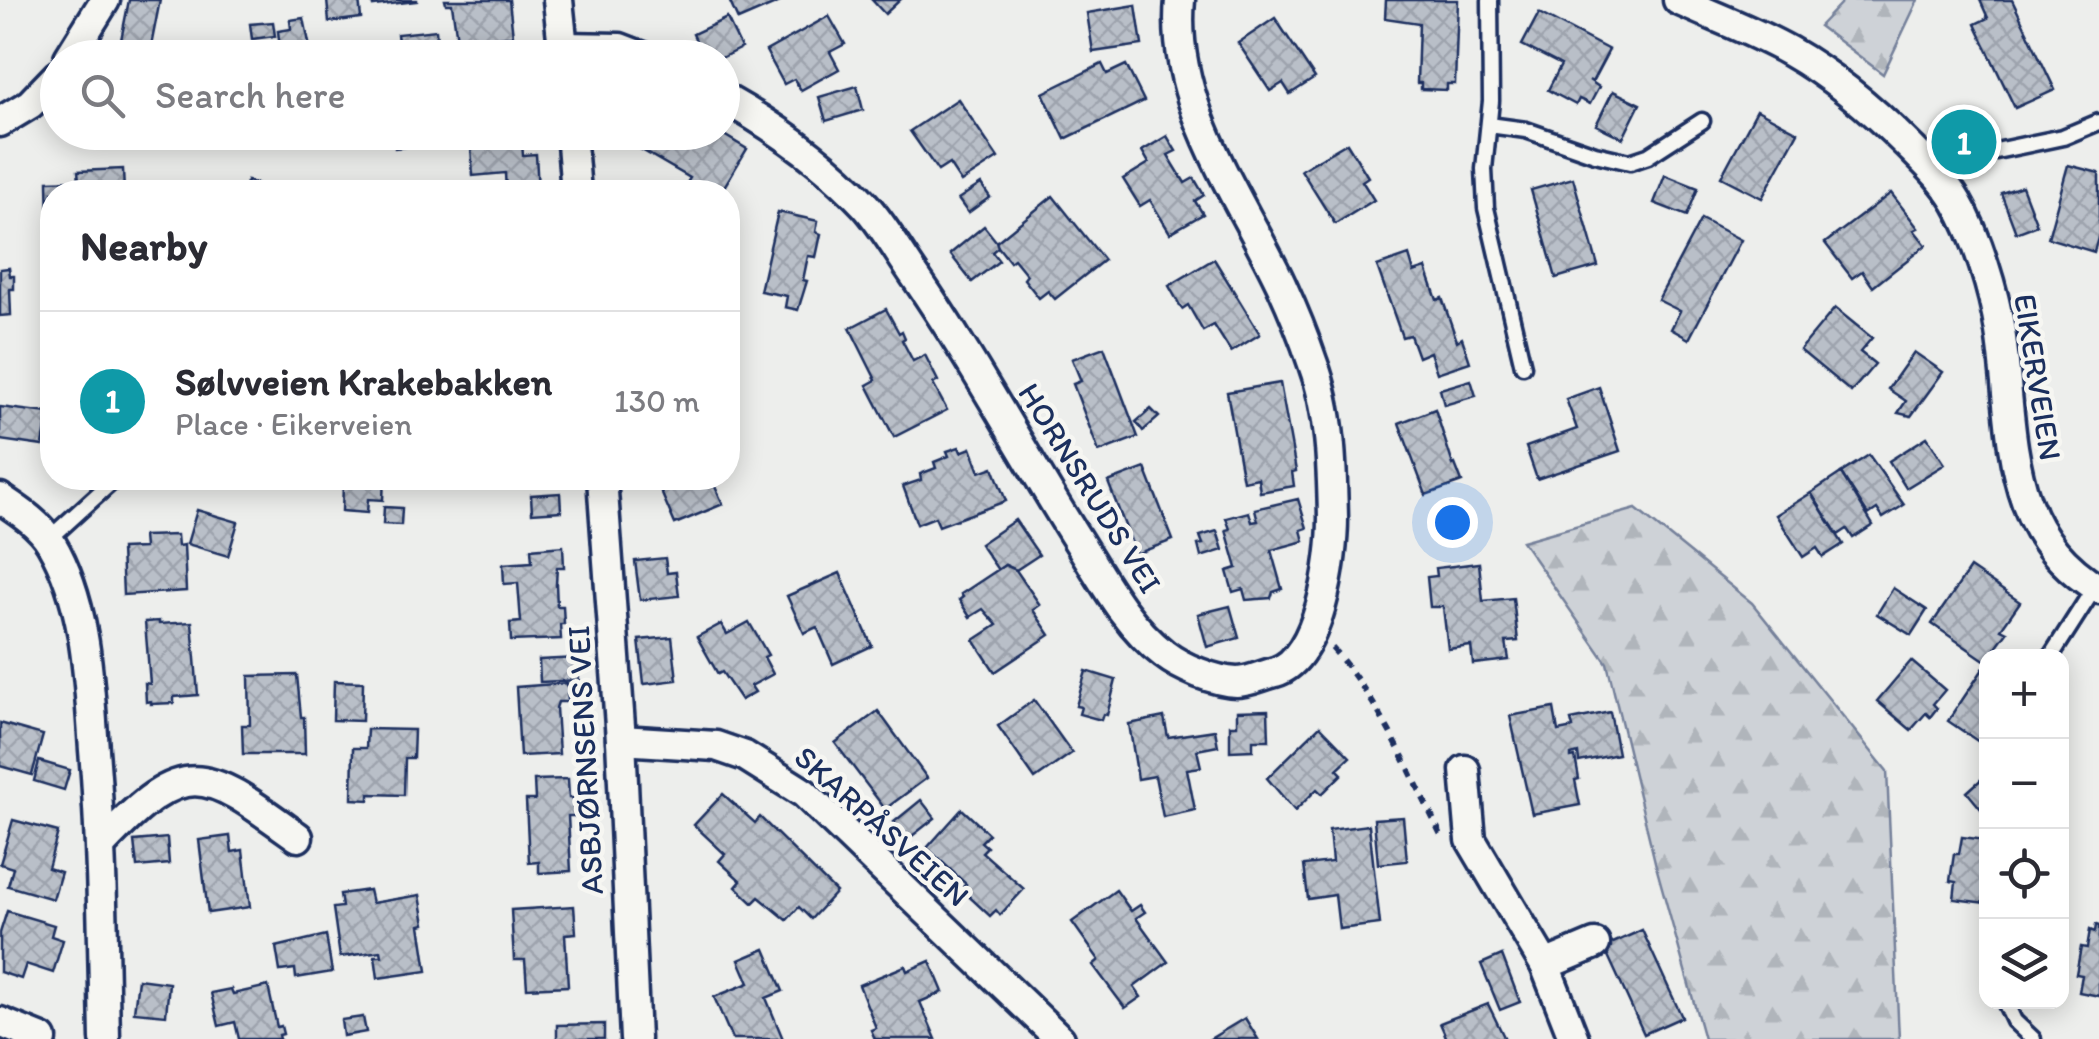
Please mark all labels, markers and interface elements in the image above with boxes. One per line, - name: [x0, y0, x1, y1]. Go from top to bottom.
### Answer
- search box: [40, 40, 740, 150]
- icon: search: [75, 68, 130, 123]
- text: Search here: [155, 72, 346, 118]
- pin: 1: [1932, 104, 1996, 180]
- text: Nearby: [80, 220, 207, 271]
- street label: EIKERVEIEN: [2006, 291, 2070, 463]
- text: Sølvveien Krakebakken: [175, 359, 552, 405]
- street label: HORNSRUDS VEI: [1010, 376, 1170, 600]
- text: 1: [105, 382, 120, 420]
- text: 130 m: [614, 382, 700, 420]
- text: Place · Eikerveien: [175, 405, 412, 443]
- your location: [1427, 497, 1478, 548]
- street label: ASBJØRNSENS VEI: [559, 624, 611, 896]
- map controls: [1979, 649, 2069, 1009]
- button: +: [1979, 649, 2069, 739]
- street label: SKARPÅSVEIEN: [787, 738, 977, 914]
- button: −: [1979, 739, 2069, 829]
- button: locate: [1979, 829, 2069, 919]
- button: layers: [1979, 919, 2069, 1009]

